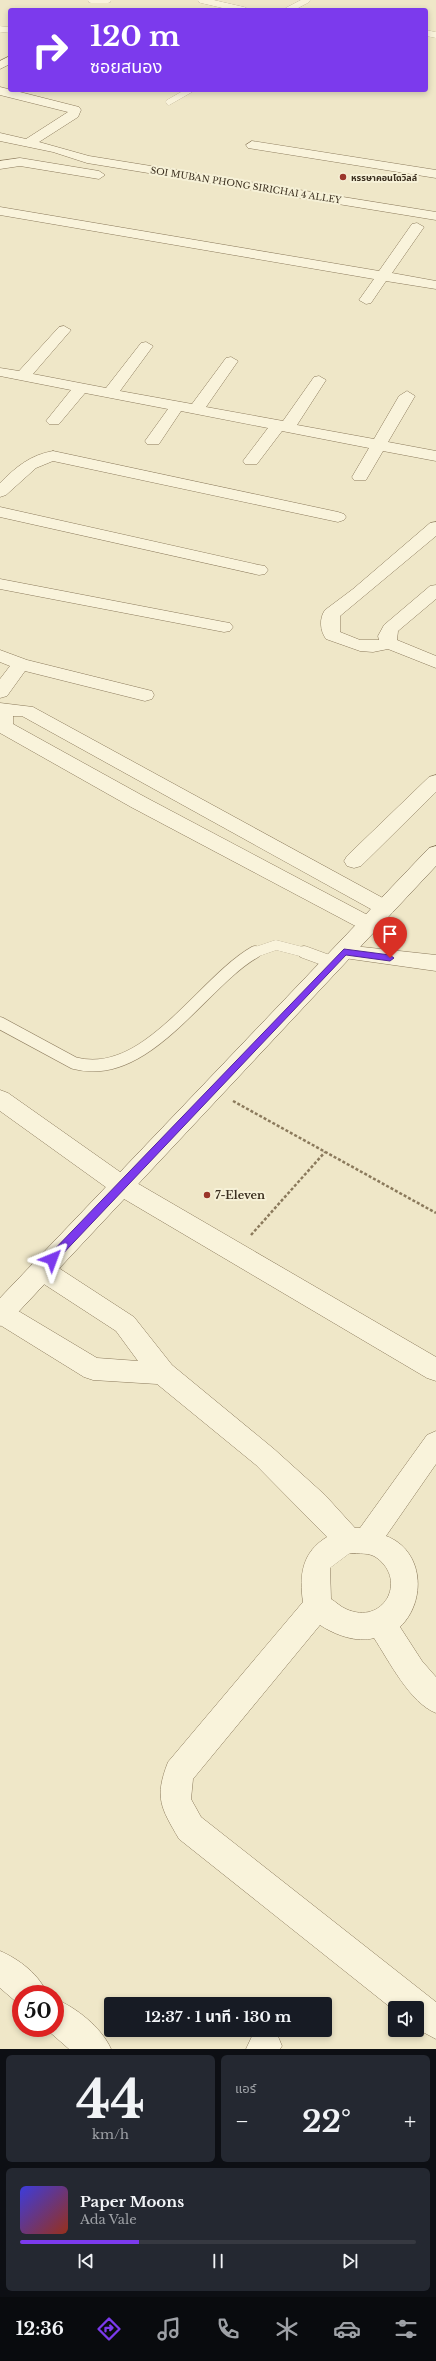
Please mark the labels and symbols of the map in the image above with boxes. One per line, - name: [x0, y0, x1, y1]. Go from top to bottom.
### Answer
- street label: SOI MUBAN PHONG SIRICHAI 4 ALLEY: [150, 164, 343, 206]
- marker: หรรษาคอนโดวิลล์: [338, 172, 348, 182]
- place label: หรรษาคอนโดวิลล์: [351, 172, 417, 183]
- pin: [373, 917, 407, 958]
- place label: 7-Eleven: [215, 1188, 265, 1202]
- marker: 7-Eleven: [202, 1190, 212, 1200]
- position arrow: [31, 1238, 73, 1280]
- speed limit sign: 50: [12, 1985, 64, 2037]

